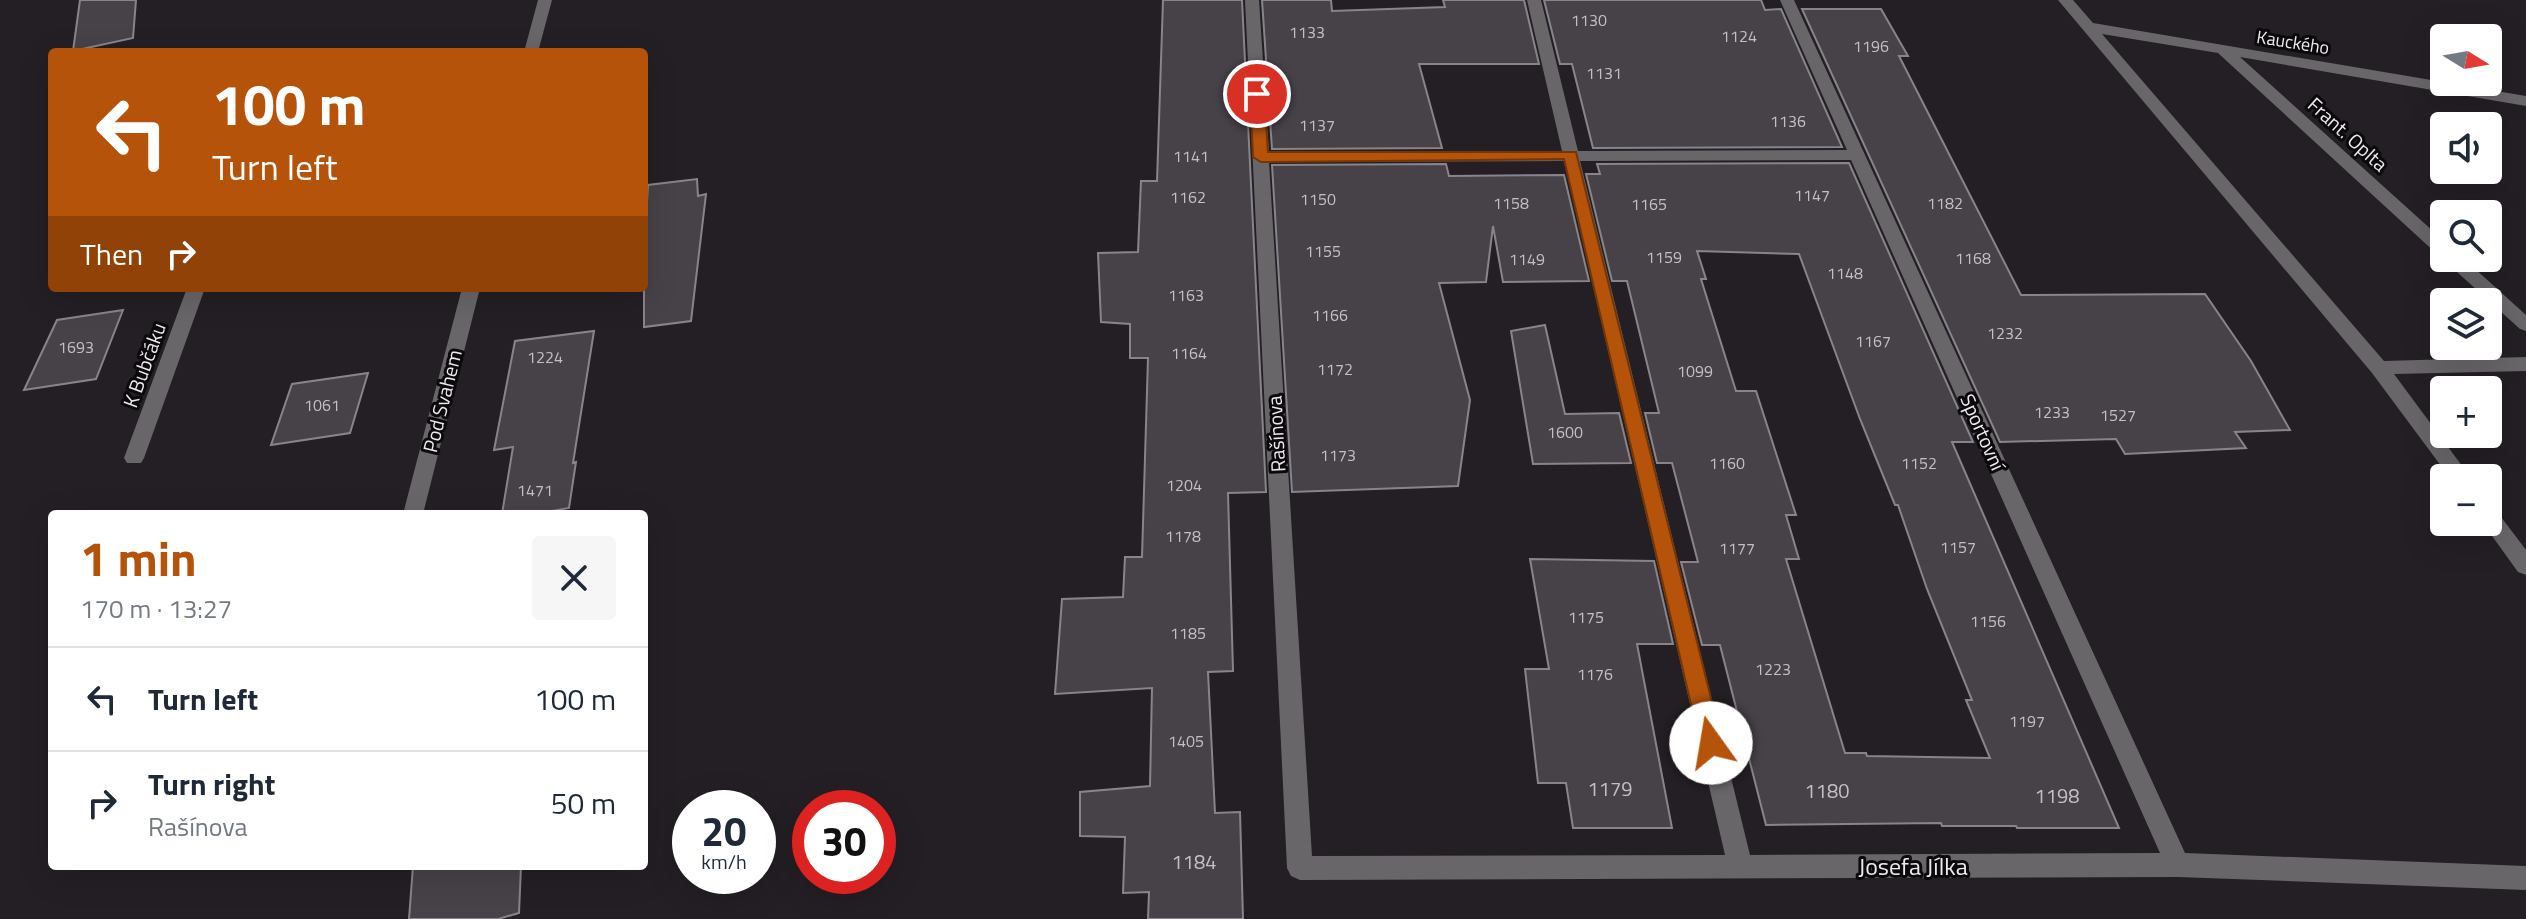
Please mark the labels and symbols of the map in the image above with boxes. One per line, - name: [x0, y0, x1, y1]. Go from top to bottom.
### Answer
- house number: 1130: [1571, 8, 1607, 32]
- house number: 1133: [1289, 20, 1325, 44]
- street label: Kauckého: [2255, 23, 2331, 61]
- house number: 1124: [1721, 24, 1757, 48]
- north arrow: [2430, 24, 2502, 96]
- house number: 1196: [1853, 34, 1889, 58]
- pin: [1223, 60, 1291, 128]
- house number: 1131: [1586, 61, 1622, 85]
- street label: Frant. Oplta: [2301, 89, 2395, 179]
- house number: 1136: [1770, 109, 1806, 133]
- house number: 1137: [1299, 113, 1335, 137]
- house number: 1141: [1173, 144, 1209, 168]
- house number: 1147: [1794, 183, 1830, 207]
- house number: 1162: [1170, 185, 1206, 209]
- house number: 1150: [1300, 187, 1336, 211]
- house number: 1158: [1493, 191, 1529, 215]
- house number: 1182: [1927, 191, 1963, 215]
- house number: 1165: [1631, 192, 1667, 216]
- house number: 1155: [1305, 239, 1341, 263]
- house number: 1159: [1646, 245, 1682, 269]
- house number: 1168: [1955, 246, 1991, 270]
- house number: 1149: [1509, 247, 1545, 271]
- house number: 1148: [1827, 261, 1863, 285]
- house number: 1163: [1168, 283, 1204, 307]
- house number: 1166: [1312, 303, 1348, 327]
- street label: K Bubčáku: [114, 318, 174, 412]
- house number: 1232: [1987, 321, 2023, 345]
- house number: 1167: [1855, 329, 1891, 353]
- house number: 1693: [58, 335, 94, 359]
- house number: 1164: [1171, 341, 1207, 365]
- house number: 1224: [527, 345, 563, 369]
- street label: Pod Svahem: [414, 346, 470, 456]
- house number: 1172: [1317, 357, 1353, 381]
- house number: 1099: [1677, 359, 1713, 383]
- street label: Sportovní: [1952, 389, 2014, 477]
- house number: 1061: [304, 393, 340, 417]
- street label: Rašínova: [1259, 395, 1293, 473]
- house number: 1233: [2034, 400, 2070, 424]
- house number: 1527: [2100, 403, 2136, 427]
- house number: 1600: [1547, 420, 1583, 444]
- house number: 1173: [1320, 443, 1356, 467]
- house number: 1160: [1709, 451, 1745, 475]
- house number: 1152: [1901, 451, 1937, 475]
- house number: 1204: [1166, 473, 1202, 497]
- house number: 1471: [517, 478, 553, 502]
- house number: 1178: [1165, 524, 1201, 548]
- house number: 1157: [1940, 535, 1976, 559]
- house number: 1177: [1719, 536, 1755, 560]
- house number: 1175: [1568, 605, 1604, 629]
- house number: 1156: [1970, 609, 2006, 633]
- house number: 1185: [1170, 621, 1206, 645]
- house number: 1223: [1755, 657, 1791, 681]
- house number: 1176: [1577, 662, 1613, 686]
- position arrow: [1669, 701, 1753, 785]
- house number: 1197: [2009, 709, 2045, 733]
- house number: 1405: [1168, 729, 1204, 753]
- house number: 1179: [1588, 773, 1632, 804]
- house number: 1180: [1805, 775, 1849, 806]
- house number: 1198: [2035, 780, 2079, 811]
- speed limit sign: 30: [792, 790, 896, 894]
- house number: 1184: [1172, 846, 1216, 877]
- street label: Josefa Jílka: [1858, 848, 1968, 884]

